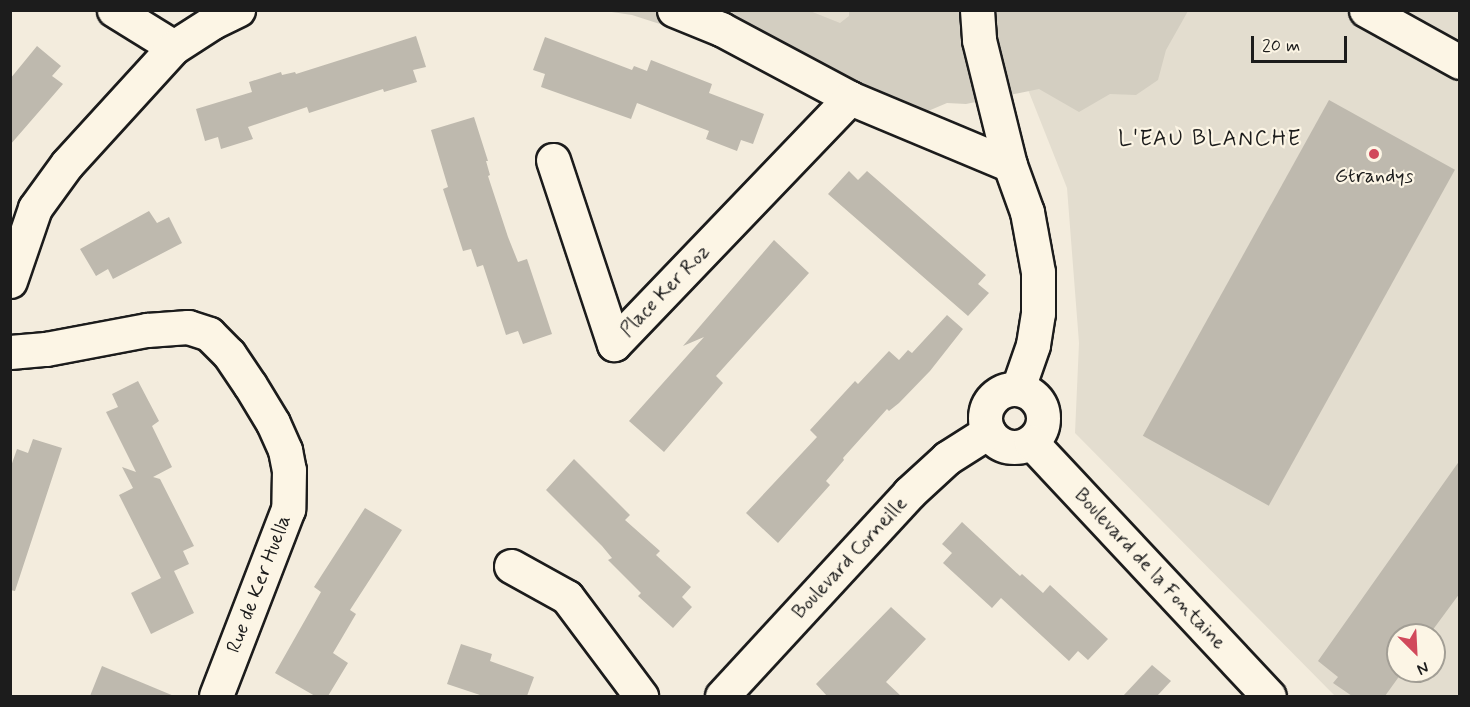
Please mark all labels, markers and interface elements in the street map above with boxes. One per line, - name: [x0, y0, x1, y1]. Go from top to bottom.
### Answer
- scale bar: [1254, 24, 1350, 62]
- text: 20 m: [1262, 34, 1300, 58]
- district label: L'EAU BLANCHE: [1119, 127, 1301, 153]
- marker: Gtrandys: [1367, 147, 1381, 161]
- place label: Gtrandys: [1335, 164, 1413, 188]
- street label: Place Ker Roz: [615, 240, 715, 342]
- street label: Boulevard de la Fontaine: [1072, 486, 1228, 652]
- street label: Boulevard Corneille: [785, 490, 915, 626]
- street label: Rue de Ker Huella: [221, 510, 297, 658]
- north arrow: [1386, 623, 1446, 683]
- text: N: [1414, 656, 1432, 680]

